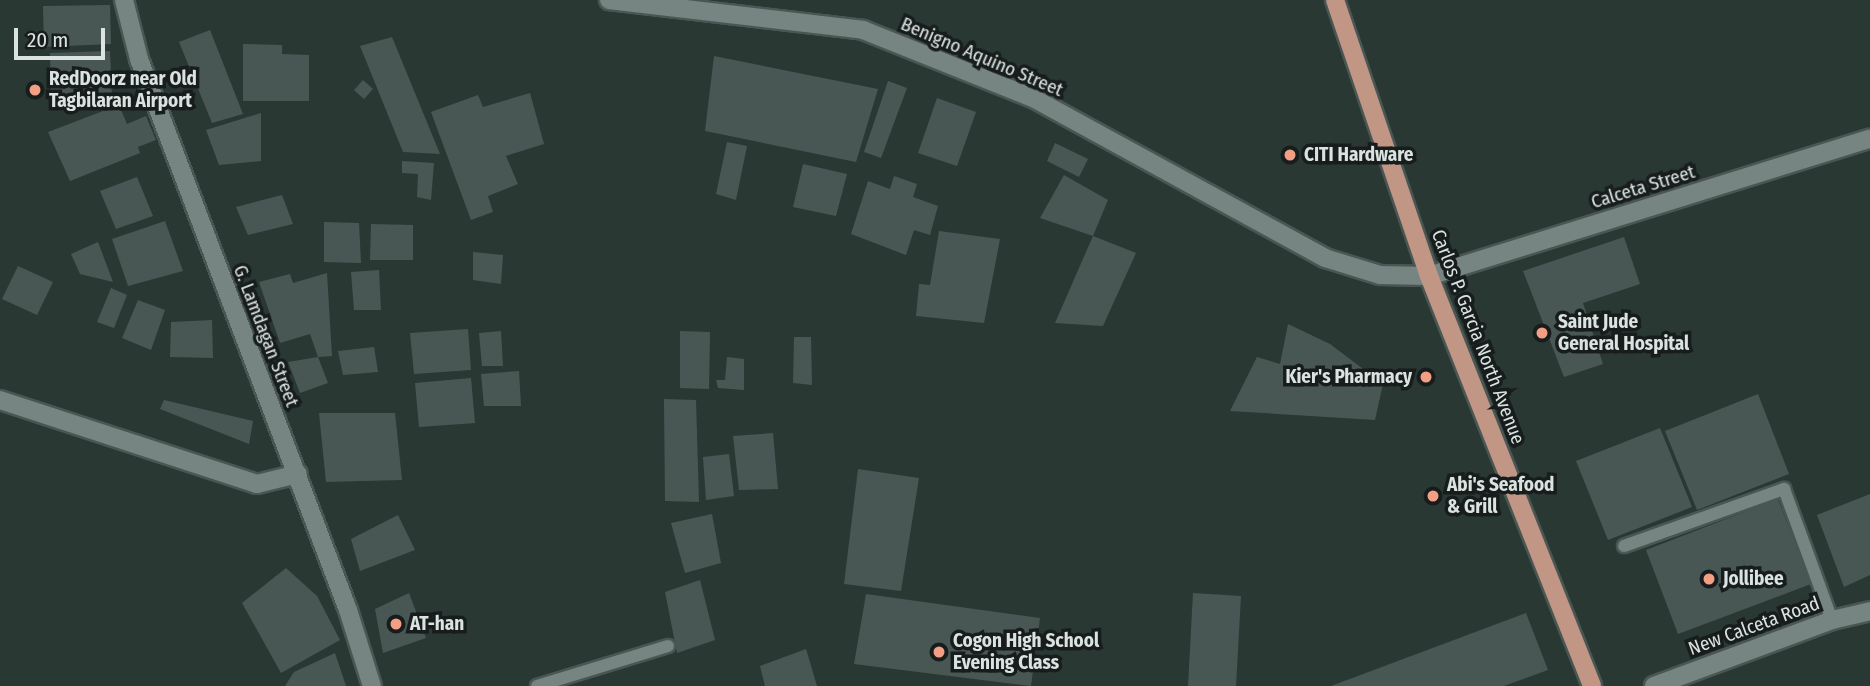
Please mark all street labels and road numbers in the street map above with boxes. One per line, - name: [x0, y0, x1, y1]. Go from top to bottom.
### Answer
- street label: Benigno Aquino Street: [897, 12, 1067, 102]
- street label: Calceta Street: [1588, 160, 1698, 214]
- street label: Carlos P. Garcia North Avenue: [1427, 226, 1529, 448]
- street label: G. Lamdagan Street: [228, 262, 304, 410]
- street label: New Calceta Road: [1685, 592, 1823, 660]

